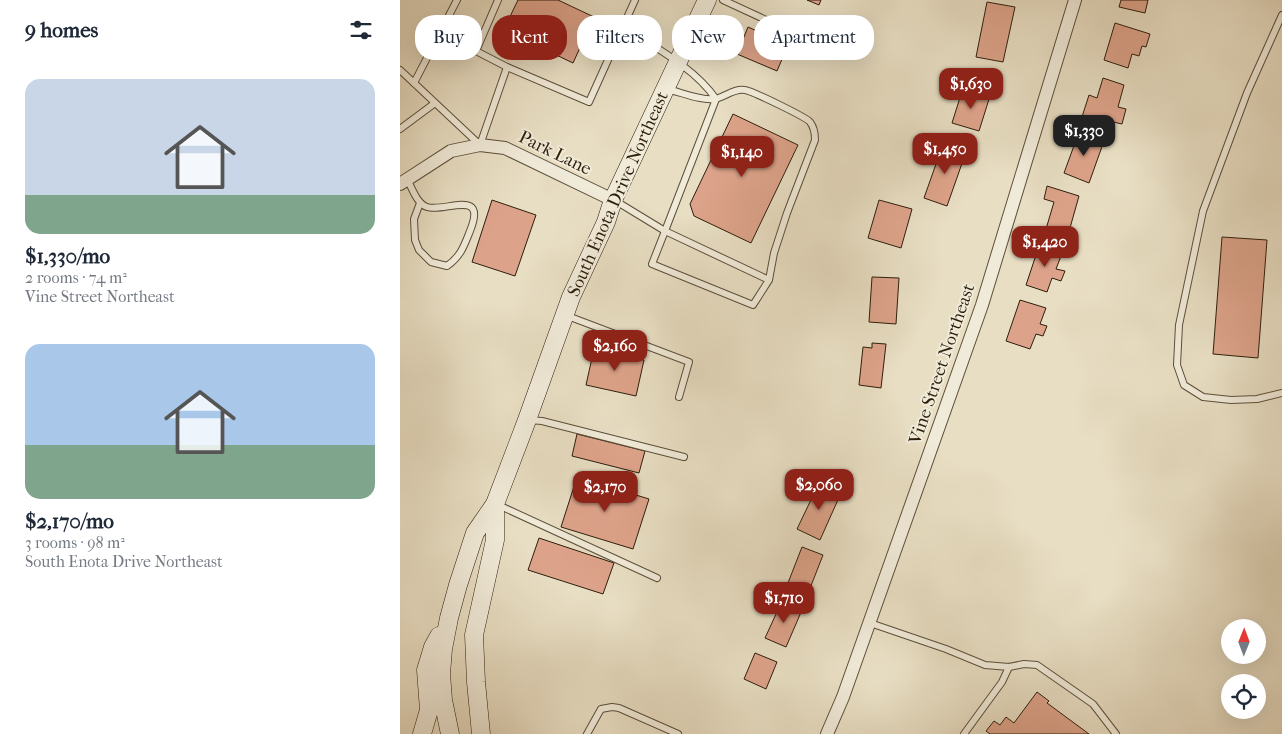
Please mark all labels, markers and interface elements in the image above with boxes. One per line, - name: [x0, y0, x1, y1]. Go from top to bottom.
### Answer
- chip: Buy: [415, 15, 482, 60]
- chip: Rent: [492, 15, 567, 60]
- chip: Filters: [577, 15, 662, 60]
- chip: New: [672, 15, 744, 60]
- chip: Apartment: [754, 15, 874, 60]
- icon: filters: [347, 16, 375, 44]
- text: 9 homes: [25, 18, 98, 42]
- pin: $1,630: [930, 68, 1012, 110]
- text: $1,630: [950, 74, 992, 93]
- street label: South Enota Drive Northeast: [563, 88, 673, 300]
- icon: home: [155, 112, 245, 202]
- pin: $1,330: [1043, 114, 1125, 157]
- text: $1,330: [1064, 121, 1104, 140]
- street label: Park Lane: [515, 126, 595, 180]
- pin: $1,450: [904, 132, 986, 175]
- pin: $1,140: [701, 136, 783, 178]
- text: $1,450: [924, 139, 966, 158]
- text: $1,140: [721, 142, 763, 161]
- pin: $1,420: [1004, 226, 1086, 268]
- text: $1,420: [1023, 232, 1067, 251]
- text: $1,330/mo: [25, 244, 110, 268]
- text: 2 rooms · 74 m²: [25, 268, 127, 287]
- street label: Vine Street Northeast: [904, 280, 980, 448]
- text: Vine Street Northeast: [25, 287, 175, 306]
- pin: $2,160: [574, 330, 656, 372]
- text: $2,160: [593, 336, 637, 355]
- icon: home: [155, 377, 245, 467]
- pin: $2,060: [778, 468, 860, 511]
- pin: $2,170: [564, 470, 646, 513]
- text: $2,060: [796, 475, 842, 494]
- text: $2,170: [584, 477, 626, 496]
- text: $2,170/mo: [25, 509, 114, 533]
- text: 3 rooms · 98 m²: [25, 533, 125, 552]
- text: South Enota Drive Northeast: [25, 552, 223, 571]
- pin: $1,710: [743, 582, 825, 624]
- text: $1,710: [764, 588, 804, 607]
- north arrow: [1221, 619, 1266, 664]
- map controls: [1221, 619, 1266, 719]
- button: locate: [1221, 674, 1266, 719]

